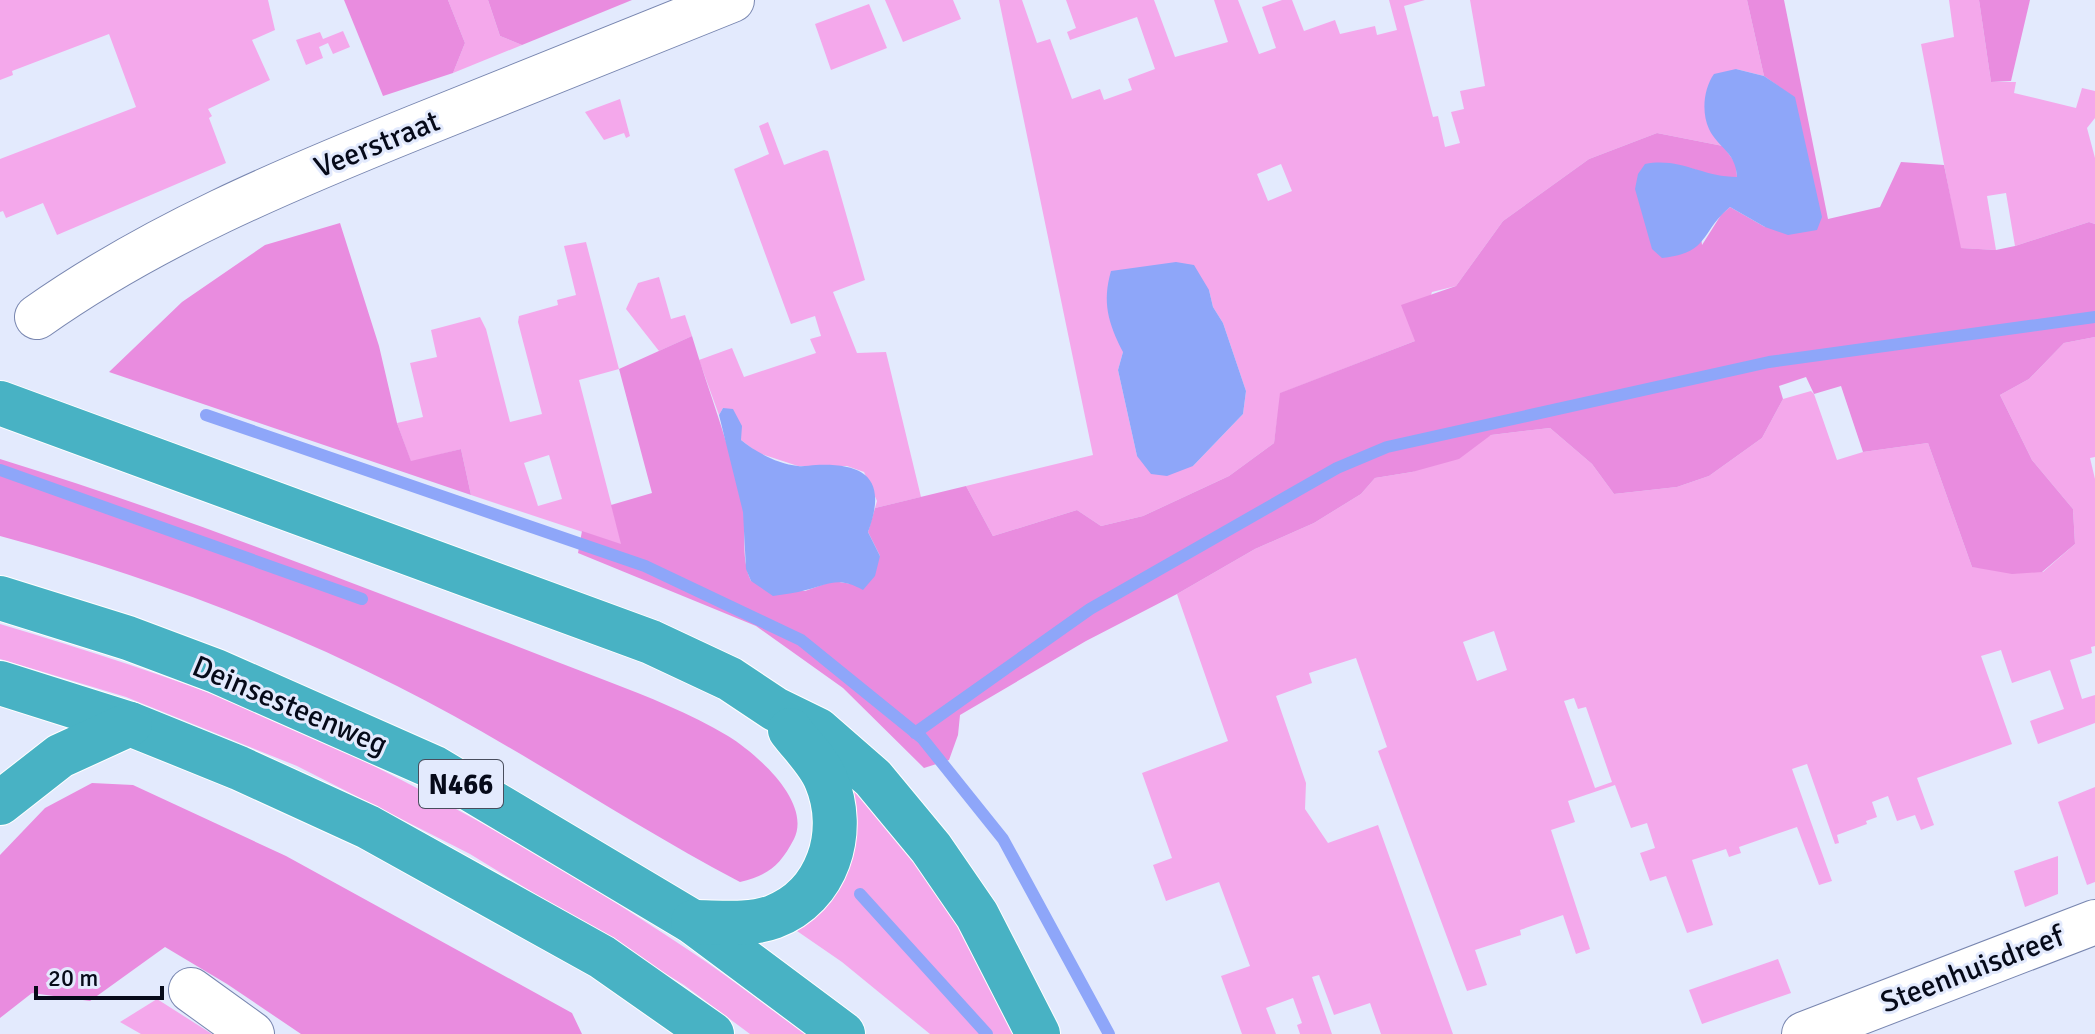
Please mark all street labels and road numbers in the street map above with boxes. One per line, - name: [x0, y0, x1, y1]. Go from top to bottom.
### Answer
- street label: Veerstraat: [309, 103, 445, 186]
- street label: Deinsesteenweg: [187, 648, 393, 763]
- road number: N466: [419, 760, 503, 808]
- street label: Steenhuisdreef: [1875, 917, 2071, 1021]

